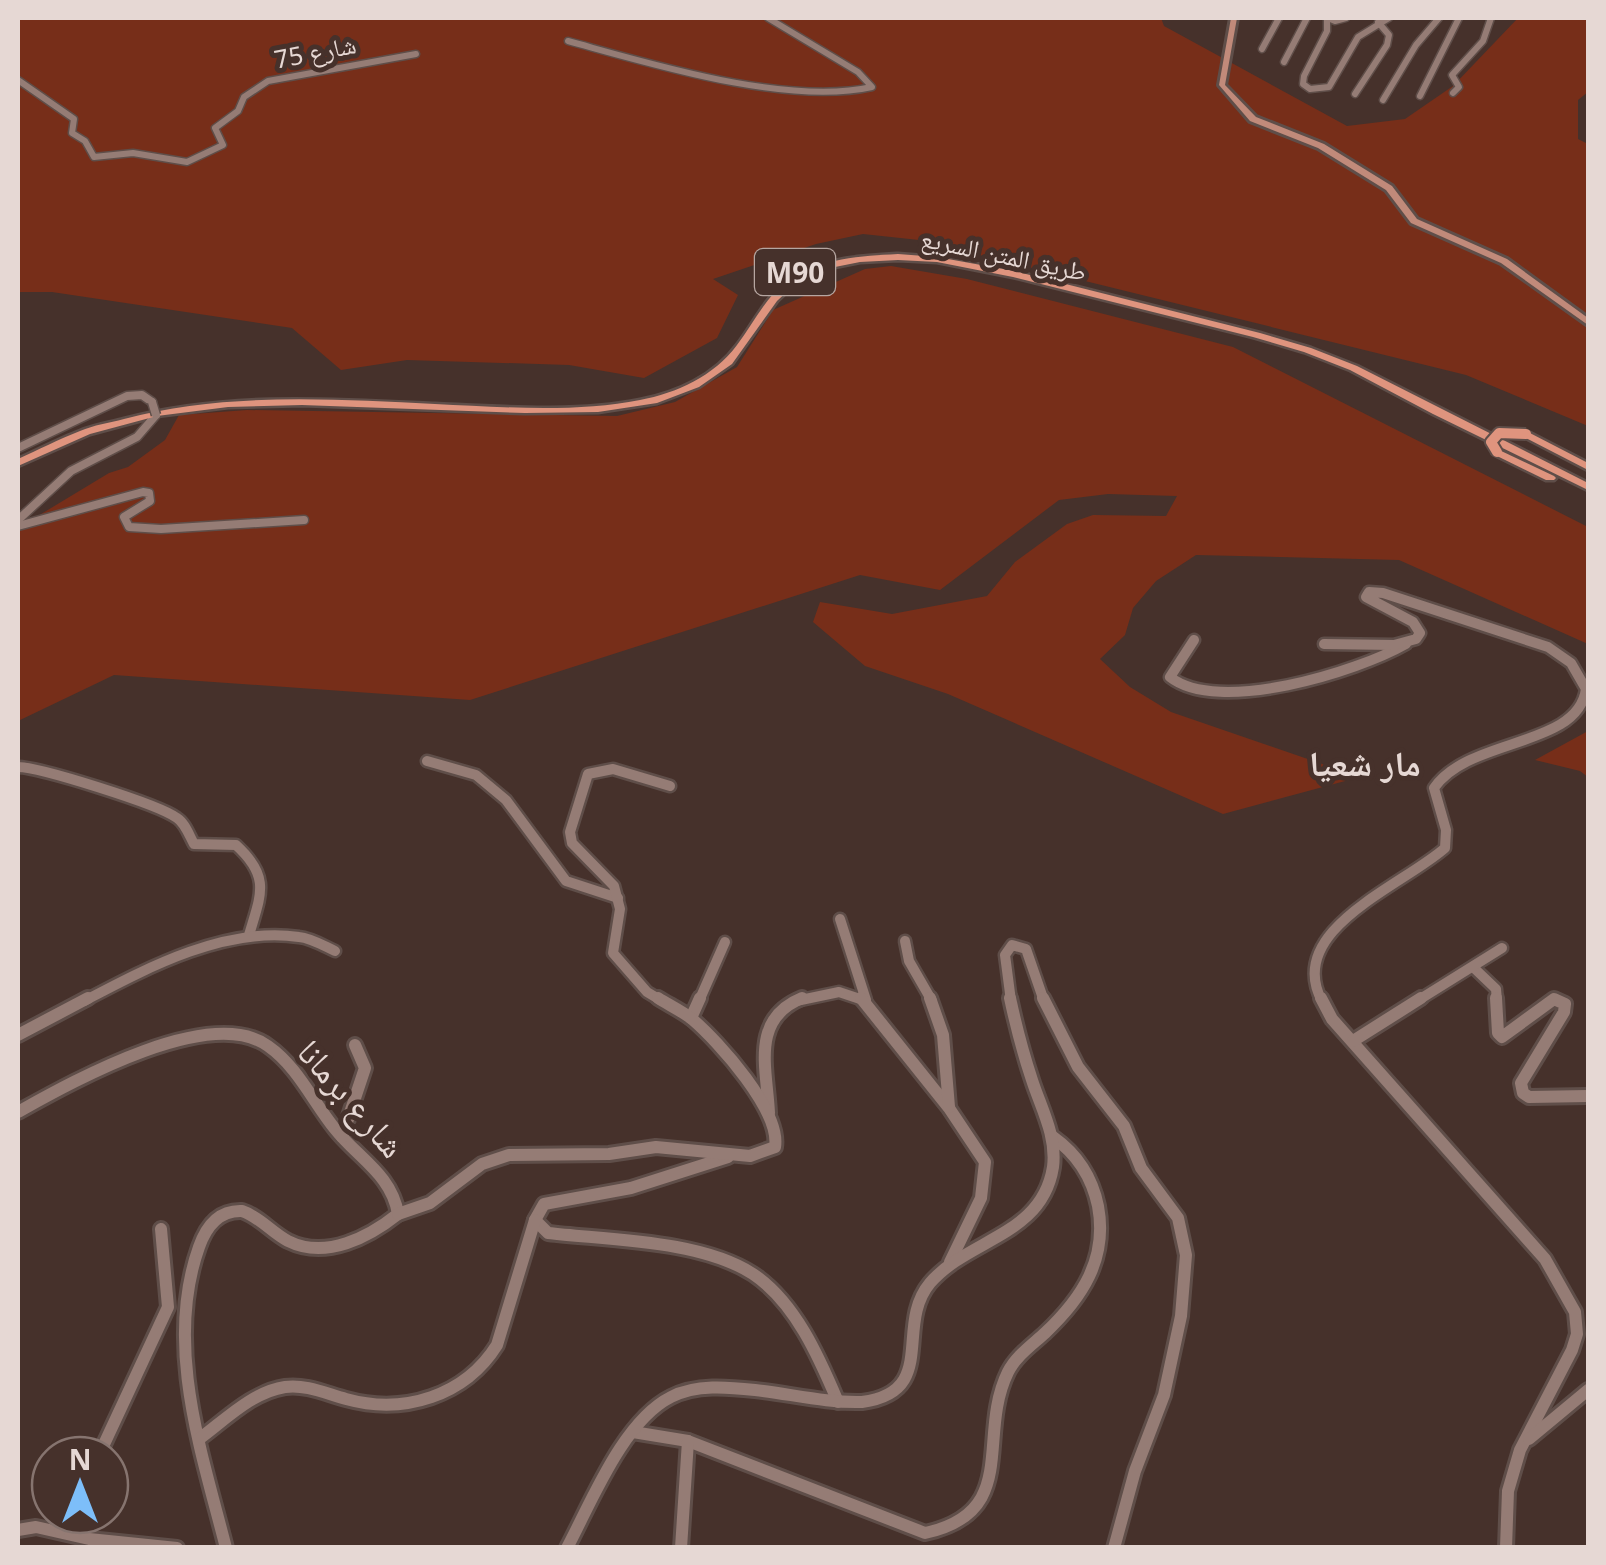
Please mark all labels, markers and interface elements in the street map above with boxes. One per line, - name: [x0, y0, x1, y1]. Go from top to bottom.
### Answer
- street label: شارع 75: [271, 26, 359, 76]
- street label: طريق المتن السريع: [918, 220, 1090, 288]
- road number: M90: [755, 249, 835, 295]
- district label: مار شعيا: [1309, 739, 1421, 786]
- street label: شارع برمانا: [287, 1029, 417, 1167]
- north arrow: [30, 1435, 130, 1535]
- text: N: [69, 1440, 91, 1478]

